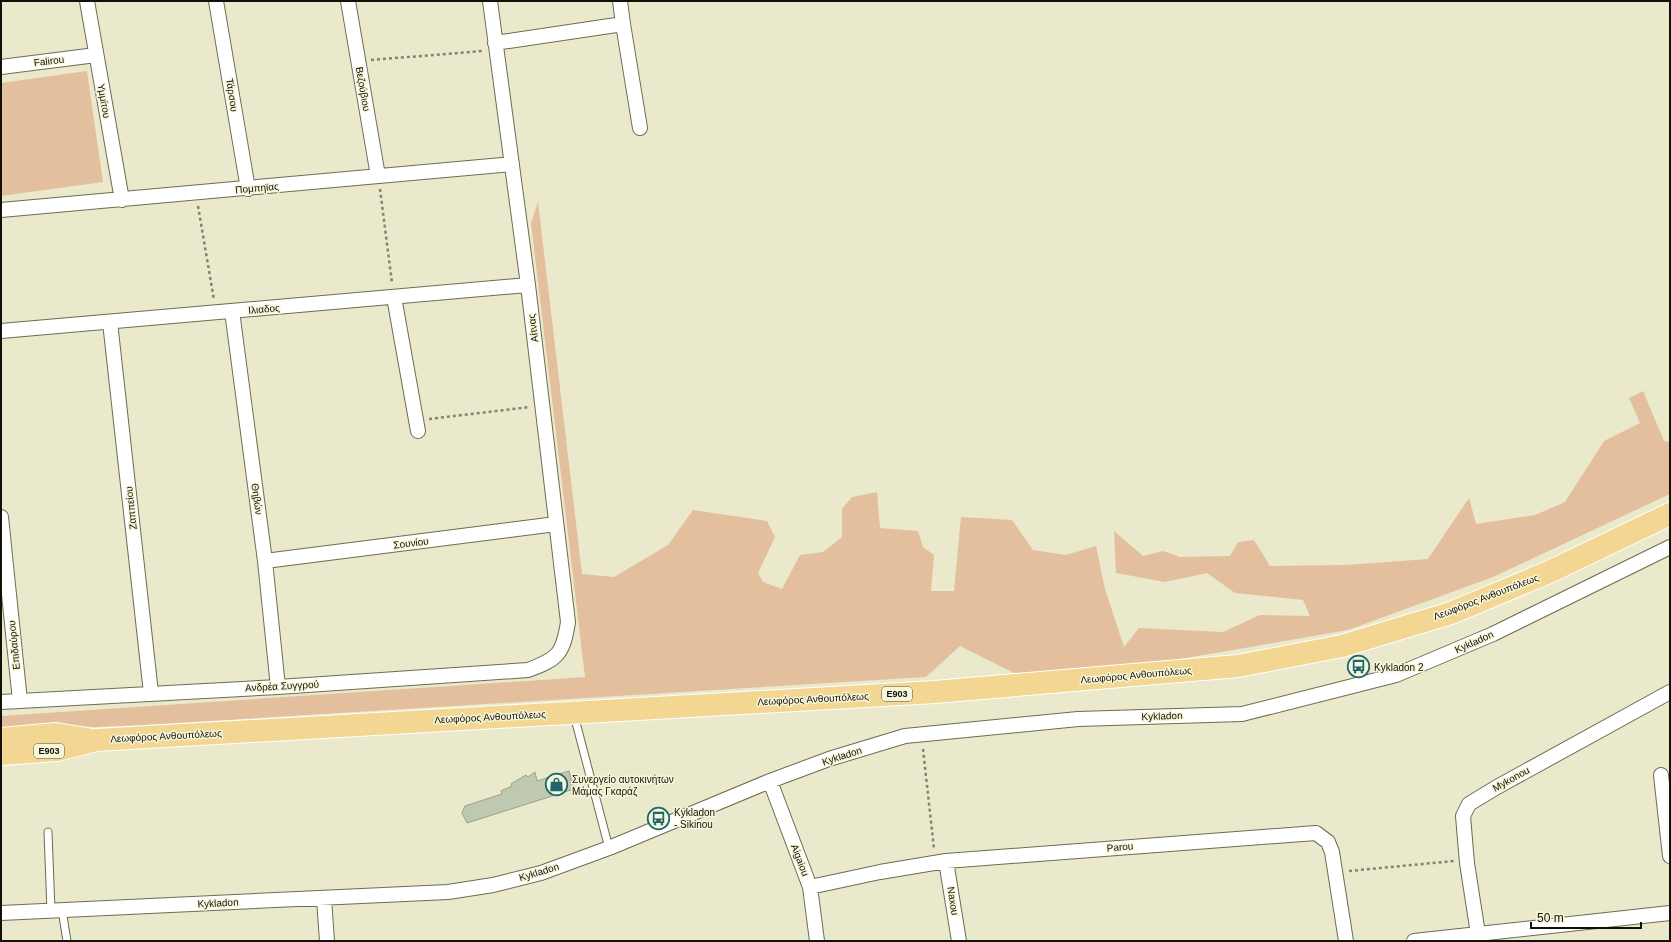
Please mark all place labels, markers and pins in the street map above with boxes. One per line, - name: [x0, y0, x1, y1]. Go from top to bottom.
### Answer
- bus stop icon: Kykladon 2: [1345, 654, 1371, 680]
- place label: Kykladon 2: [1374, 662, 1424, 673]
- shop icon: Συνεργείο αυτοκινήτων Μάμας Γκαράζ: [543, 772, 569, 798]
- place label: Συνεργείο αυτοκινήτων Μάμας Γκαράζ: [572, 774, 674, 798]
- bus stop icon: Kykladon - Sikinou: [646, 805, 672, 831]
- place label: Kykladon - Sikinou: [674, 807, 715, 830]

